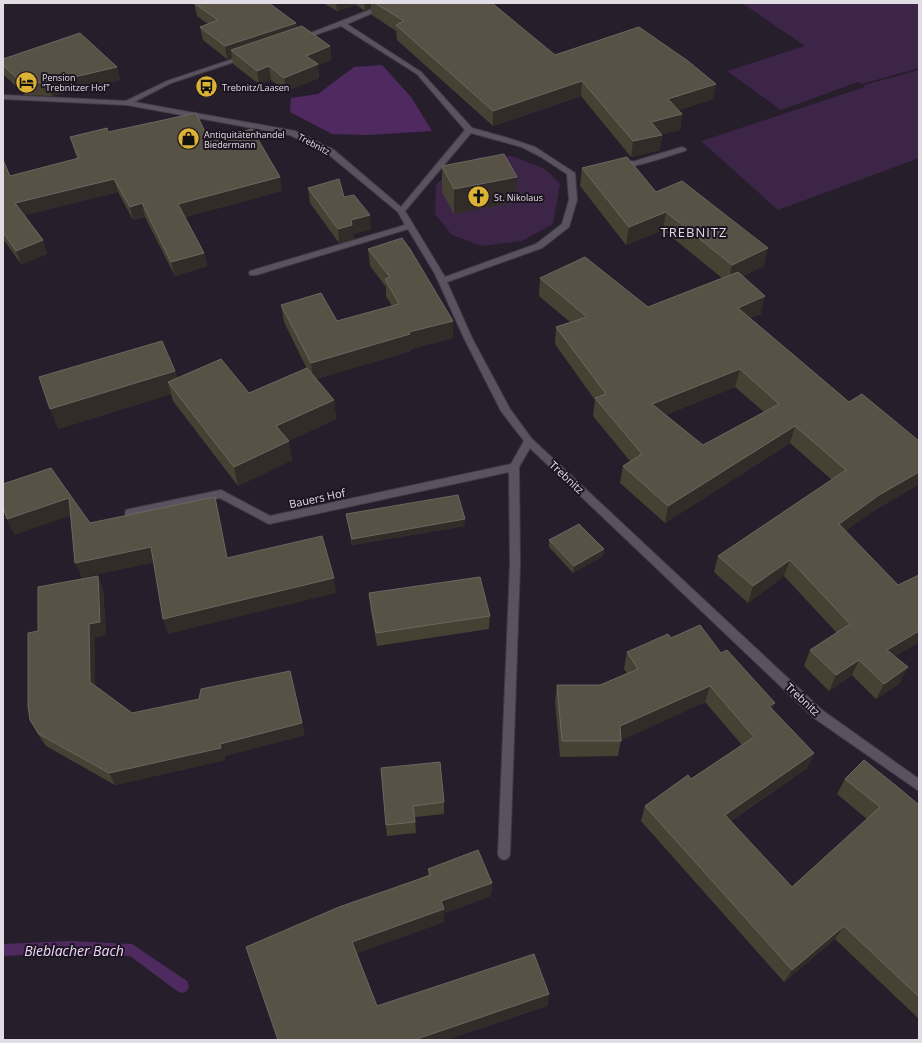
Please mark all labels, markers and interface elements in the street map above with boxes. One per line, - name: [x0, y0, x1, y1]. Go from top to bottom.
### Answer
- hotel icon: Pension "Trebnitzer Hof": [13, 69, 39, 95]
- place label: Pension "Trebnitzer Hof": [42, 71, 110, 94]
- bus stop icon: Trebnitz/Laasen: [193, 74, 219, 100]
- place label: Trebnitz/Laasen: [222, 81, 289, 94]
- shop icon: Antiquitätenhandel Biedermann: [175, 126, 201, 152]
- place label: Antiquitätenhandel Biedermann: [204, 128, 285, 151]
- street label: Trebnitz: [296, 130, 332, 158]
- church icon: St. Nikolaus: [466, 184, 492, 210]
- place label: St. Nikolaus: [494, 191, 543, 204]
- district label: TREBNITZ: [661, 223, 727, 241]
- street label: Trebnitz: [547, 457, 587, 497]
- street label: Bauers Hof: [287, 484, 348, 511]
- street label: Trebnitz: [783, 679, 823, 719]
- water label: Bieblacher Bach: [24, 941, 124, 960]

